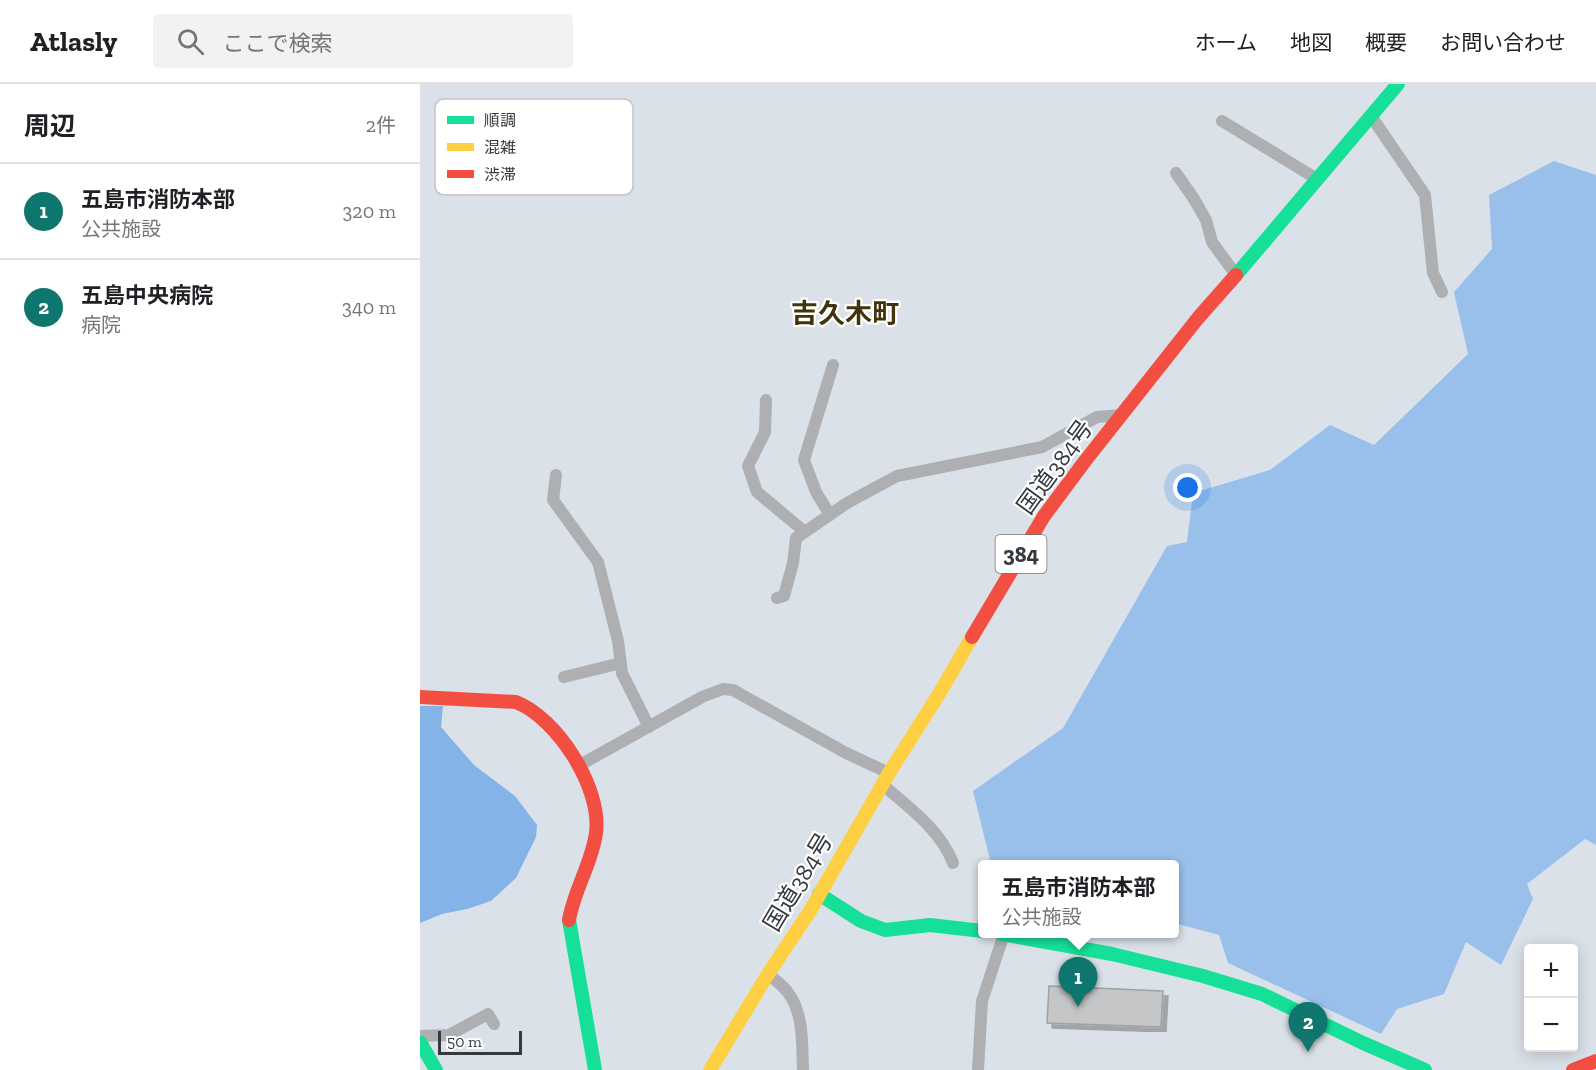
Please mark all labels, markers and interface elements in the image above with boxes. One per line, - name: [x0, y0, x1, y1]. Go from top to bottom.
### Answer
- search box: [153, 14, 573, 68]
- text: Atlasly: [30, 25, 117, 58]
- icon: search: [174, 25, 207, 58]
- text: ここで検索: [222, 30, 332, 57]
- text: ホーム: [1195, 30, 1257, 55]
- text: 地図: [1290, 30, 1332, 55]
- text: 概要: [1365, 30, 1407, 55]
- text: お問い合わせ: [1440, 30, 1566, 55]
- legend: [435, 99, 633, 195]
- text: 周辺: [24, 110, 76, 142]
- text: 順調: [484, 111, 516, 130]
- text: 2件: [366, 113, 396, 137]
- text: 混雑: [484, 138, 516, 157]
- text: 渋滞: [484, 165, 516, 184]
- text: 五島市消防本部: [81, 186, 235, 213]
- text: 1: [39, 199, 48, 223]
- text: 320 m: [343, 199, 396, 223]
- text: 公共施設: [81, 217, 161, 241]
- text: 五島中央病院: [81, 282, 213, 309]
- text: 2: [38, 295, 49, 319]
- text: 340 m: [342, 295, 396, 319]
- district label: 吉久木町: [791, 298, 899, 330]
- text: 病院: [81, 313, 121, 337]
- street label: 国道384号: [1011, 414, 1099, 520]
- your location: [1173, 473, 1202, 502]
- road number: 384: [996, 535, 1046, 573]
- street label: 国道384号: [757, 827, 838, 936]
- popup: [978, 860, 1179, 938]
- text: 五島市消防本部: [1001, 874, 1156, 901]
- text: 公共施設: [1001, 905, 1081, 929]
- map controls: [1524, 944, 1578, 1052]
- button: +: [1524, 944, 1578, 998]
- pin: 1: [1058, 958, 1098, 1007]
- button: −: [1524, 998, 1578, 1052]
- pin: 2: [1288, 1002, 1328, 1052]
- scale bar: [438, 1028, 522, 1056]
- text: 50 m: [447, 1032, 482, 1051]

